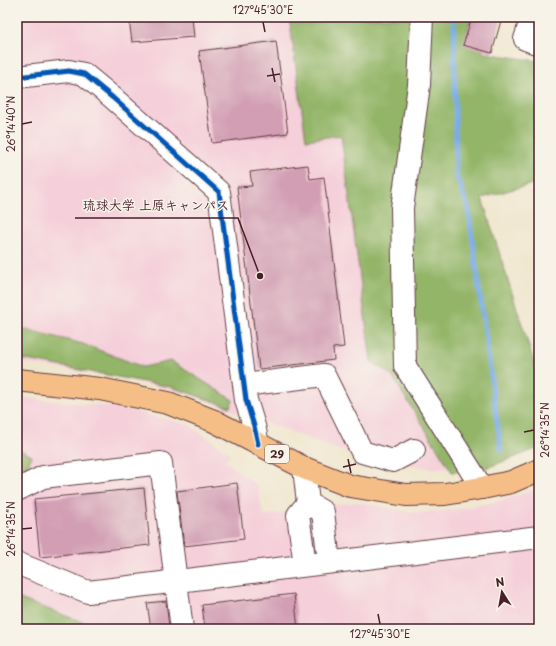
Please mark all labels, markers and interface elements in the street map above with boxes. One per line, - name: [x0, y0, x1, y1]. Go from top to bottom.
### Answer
- text: 127°45'30"E: [233, 2, 293, 17]
- text: 26°14'40"N: [3, 96, 18, 152]
- callout: 琉球大学 上原キャンパス: [75, 193, 238, 218]
- text: 琉球大学 上原キャンパス: [83, 195, 229, 214]
- text: 26°14'35"N: [537, 402, 552, 458]
- road number: 29: [265, 445, 289, 463]
- text: 26°14'35"N: [3, 501, 18, 557]
- north arrow: [482, 572, 522, 612]
- text: N: [494, 572, 506, 591]
- text: 127°45'30"E: [350, 626, 410, 641]

